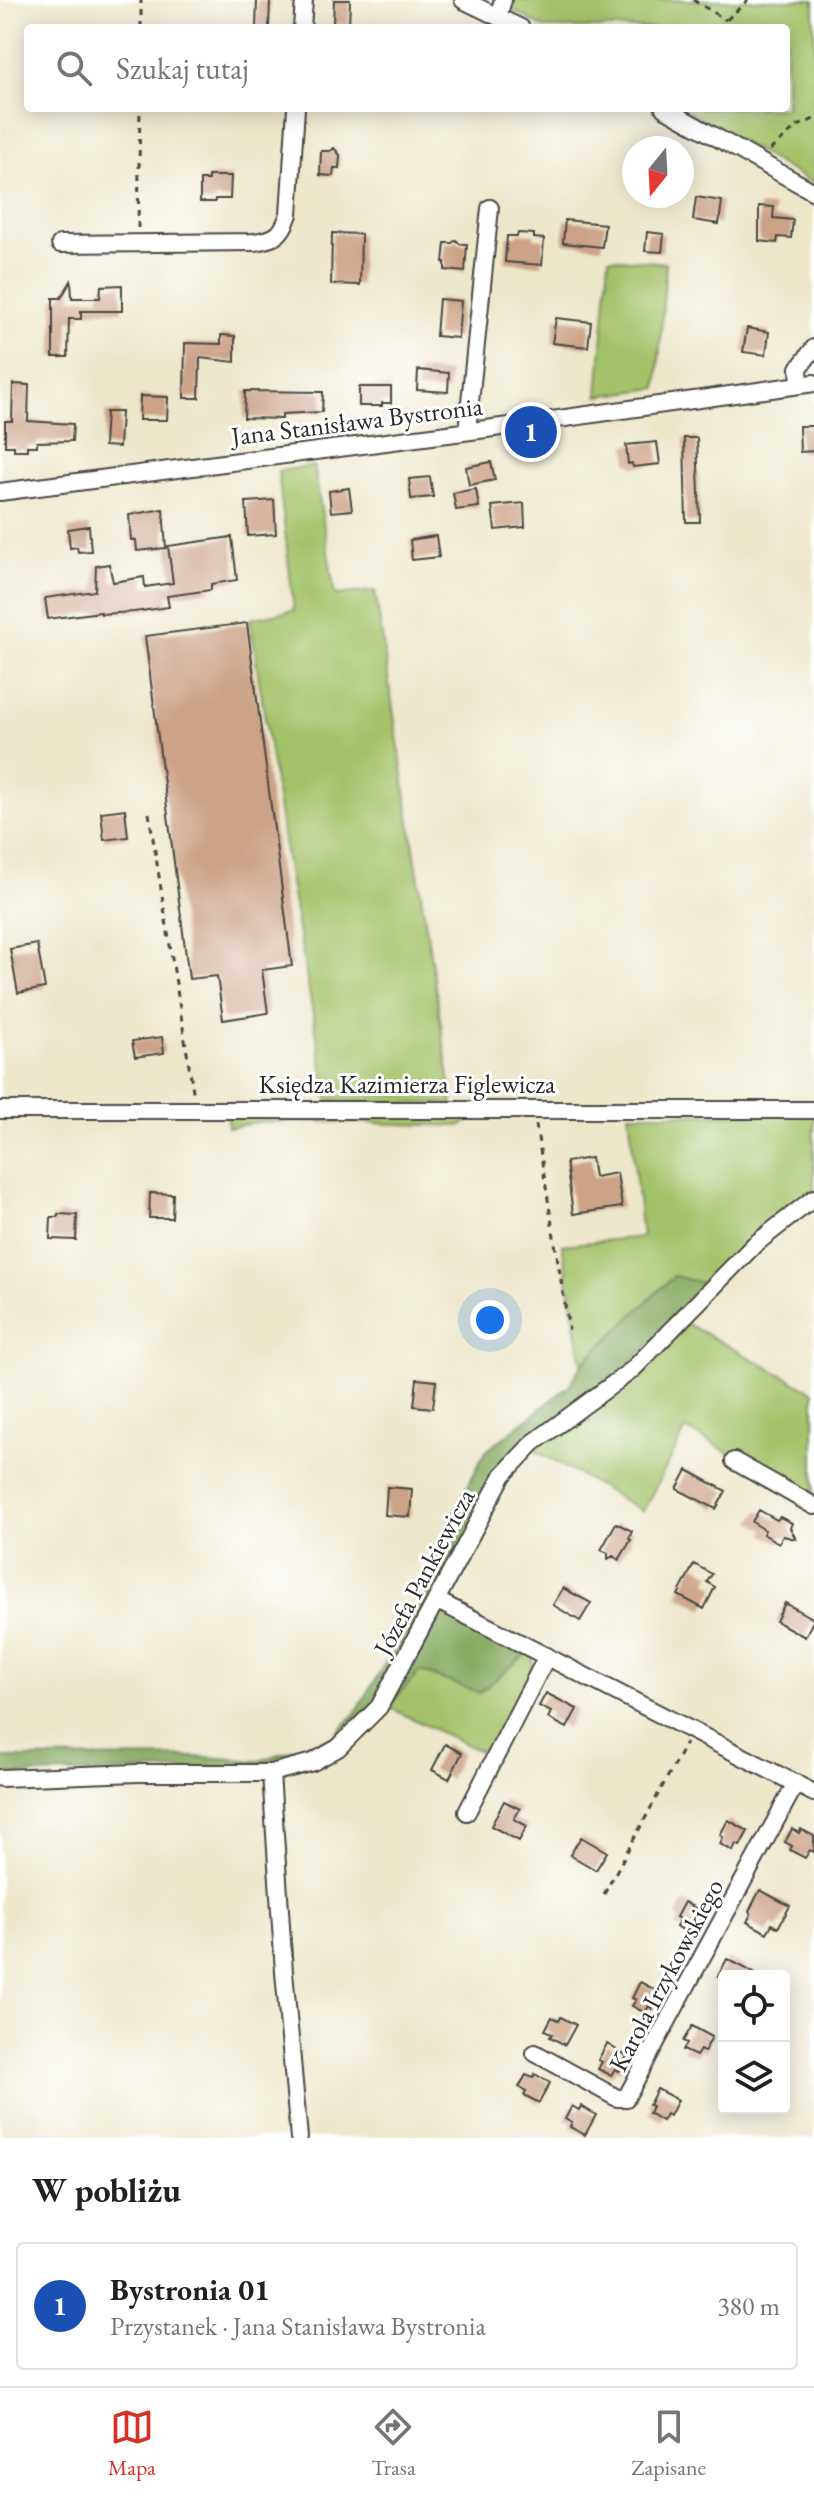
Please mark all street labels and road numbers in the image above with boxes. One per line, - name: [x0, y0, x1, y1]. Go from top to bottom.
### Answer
- street label: Jana Stanisława Bystronia: [227, 389, 485, 454]
- street label: Księdza Kazimierza Figlewicza: [259, 1067, 556, 1101]
- street label: Józefa Pankiewicza: [365, 1482, 483, 1663]
- street label: Karola Irzykowskiego: [601, 1873, 731, 2077]

